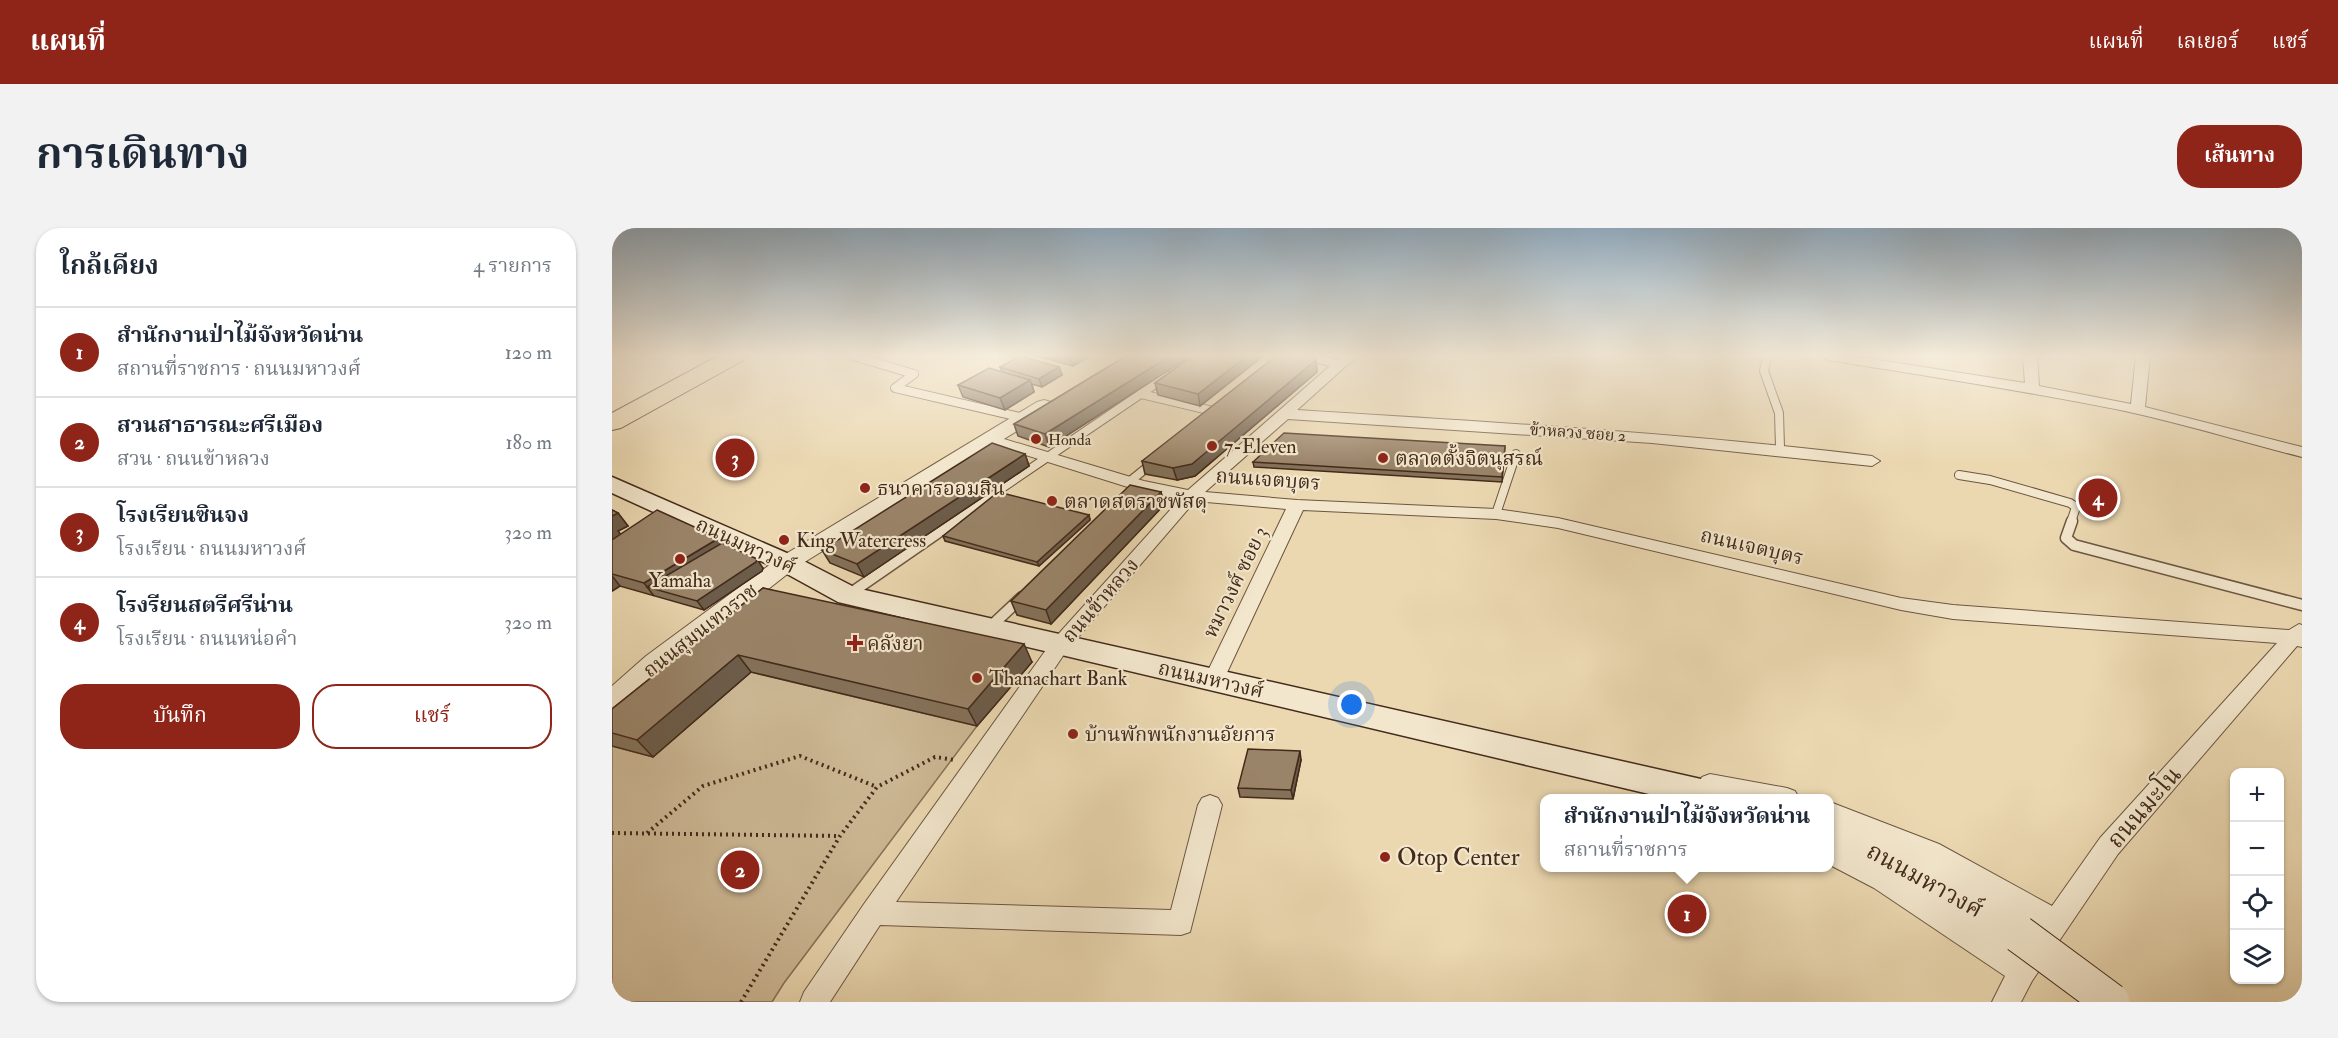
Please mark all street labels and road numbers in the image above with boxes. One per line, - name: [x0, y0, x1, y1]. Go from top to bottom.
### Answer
- street label: ข้าหลวง ซอย 2: [1529, 420, 1627, 446]
- street label: ถนนเจตบุตร: [1215, 463, 1321, 496]
- street label: ถนนมหาวงศ์: [692, 511, 800, 579]
- street label: หมาวงศ์ ซอย 3: [1198, 523, 1273, 642]
- street label: ถนนเจตบุตร: [1698, 523, 1806, 570]
- street label: ถนนข้าหลวง: [1057, 553, 1144, 648]
- street label: ถนนสุมนเทวราช: [638, 578, 763, 683]
- street label: ถนนมหาวงศ์: [1156, 655, 1266, 704]
- street label: ถนนมะโน: [2098, 758, 2188, 855]
- street label: ถนนมหาวงศ์: [1861, 835, 1989, 925]

